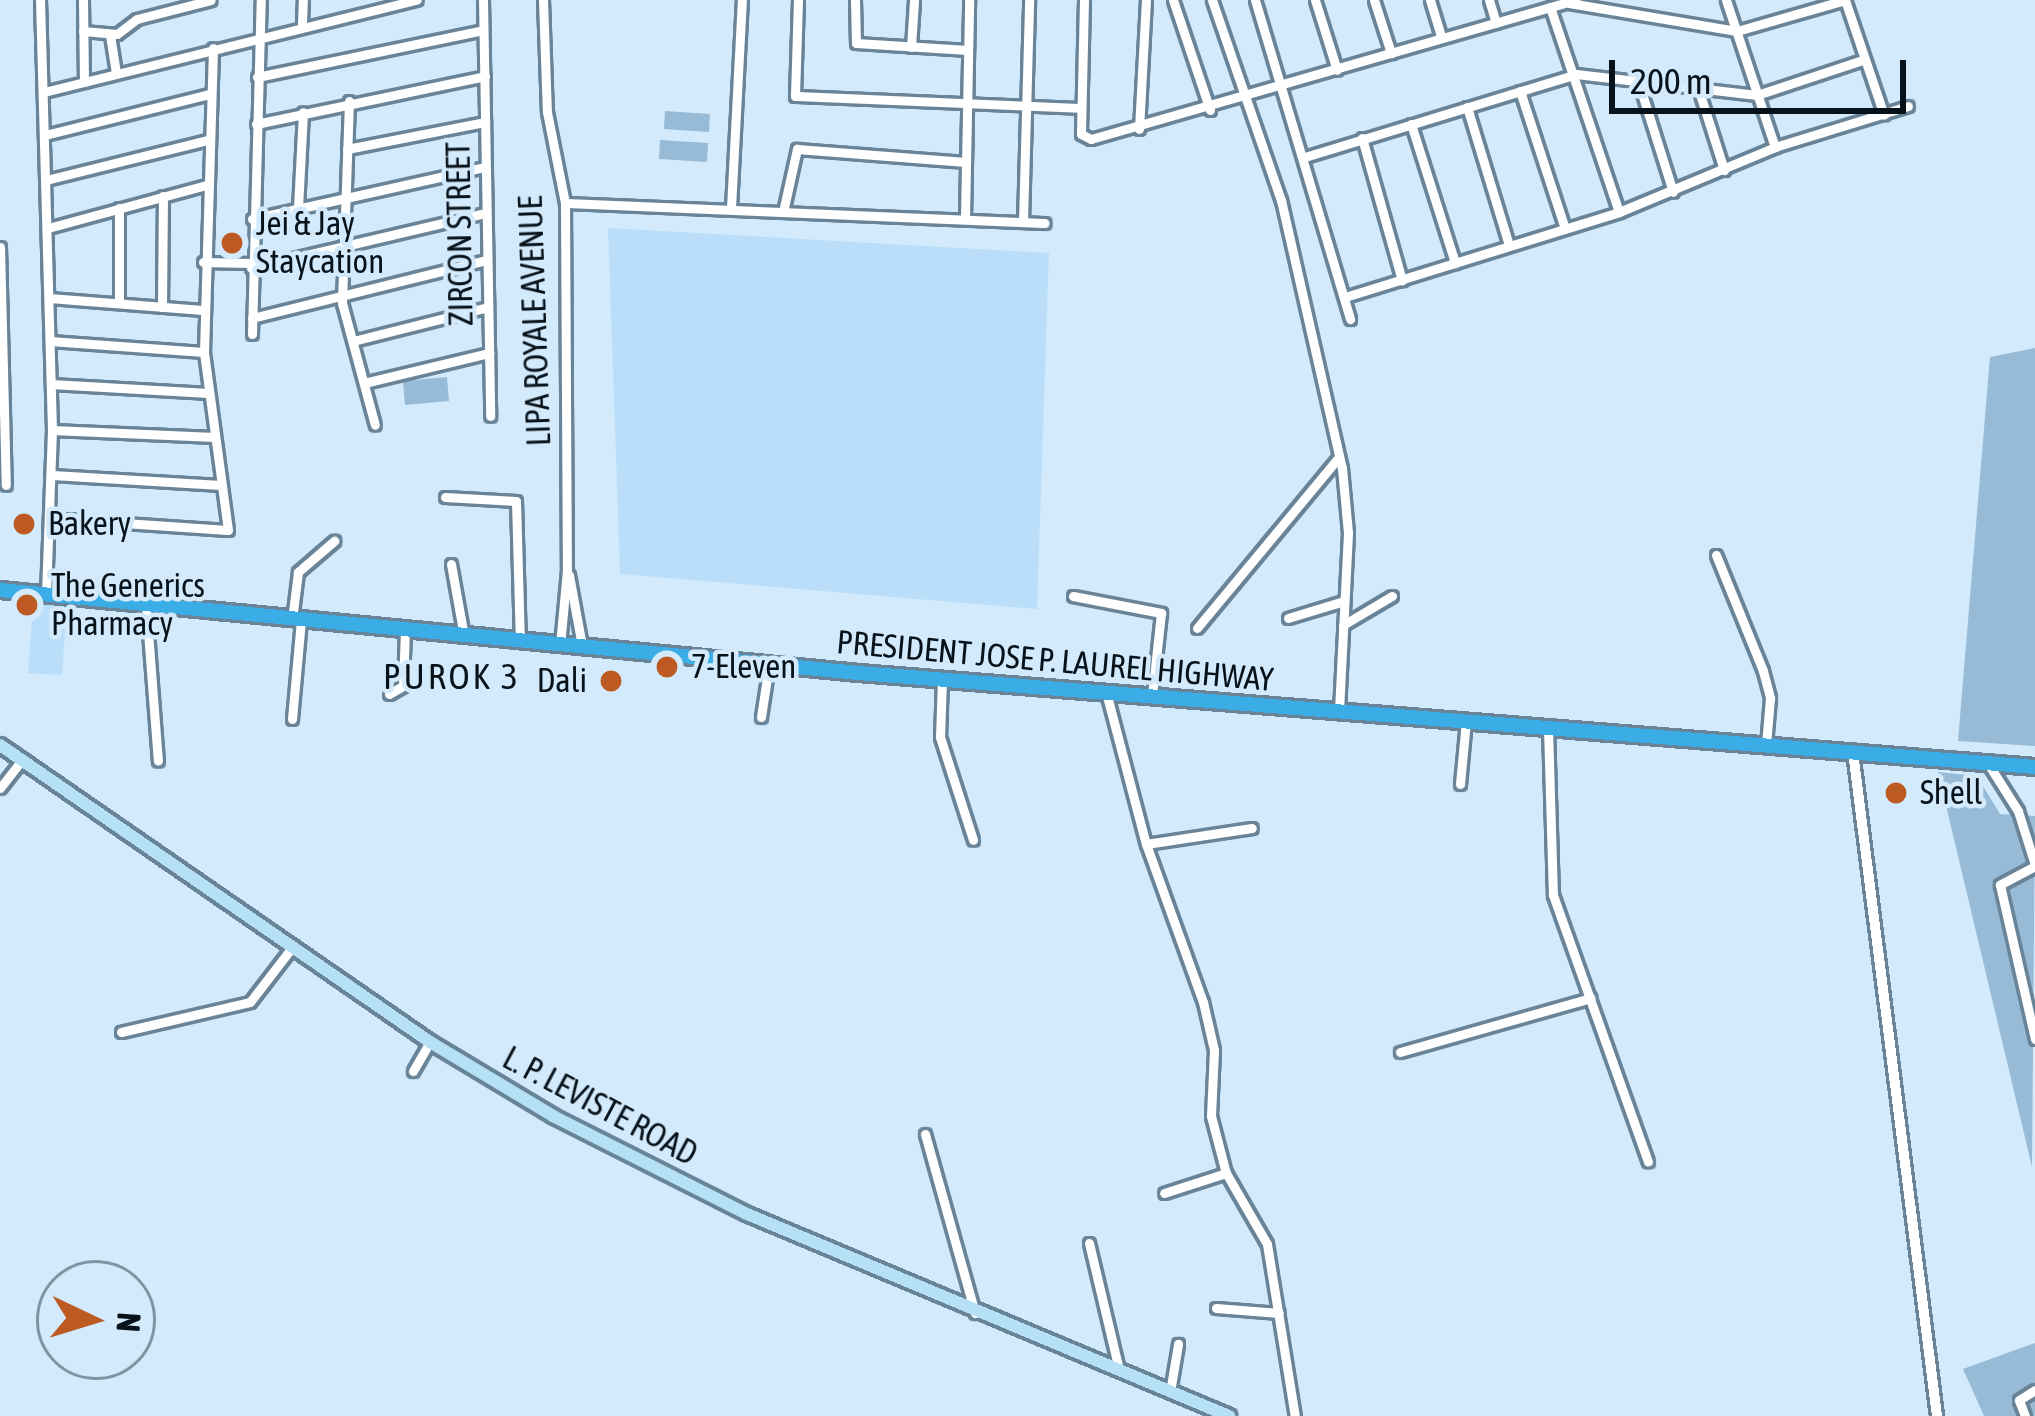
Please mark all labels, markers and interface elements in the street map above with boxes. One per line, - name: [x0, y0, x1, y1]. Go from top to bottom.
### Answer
- scale bar: [1615, 36, 1912, 110]
- text: 200 m: [1630, 60, 1712, 102]
- street label: ZIRCON STREET: [439, 141, 481, 327]
- street label: LIPA ROYALE AVENUE: [511, 195, 559, 447]
- place label: Jei & Jay Staycation: [256, 204, 384, 282]
- marker: Jei & Jay Staycation: [219, 230, 245, 256]
- place label: Bakery: [48, 504, 131, 544]
- marker: Bakery: [11, 511, 37, 537]
- place label: The Generics Pharmacy: [51, 566, 205, 644]
- marker: The Generics Pharmacy: [14, 592, 40, 618]
- street label: PRESIDENT JOSE P. LAUREL HIGHWAY: [835, 622, 1275, 700]
- place label: 7-Eleven: [691, 647, 796, 687]
- marker: 7-Eleven: [654, 654, 680, 680]
- district label: PUROK 3: [383, 655, 521, 699]
- place label: Dali: [537, 661, 587, 701]
- marker: Dali: [598, 668, 624, 694]
- place label: Shell: [1920, 773, 1982, 813]
- marker: Shell: [1883, 780, 1909, 806]
- street label: L. P. LEVISTE ROAD: [496, 1038, 704, 1174]
- north arrow: [36, 1260, 156, 1380]
- text: N: [109, 1311, 149, 1333]

